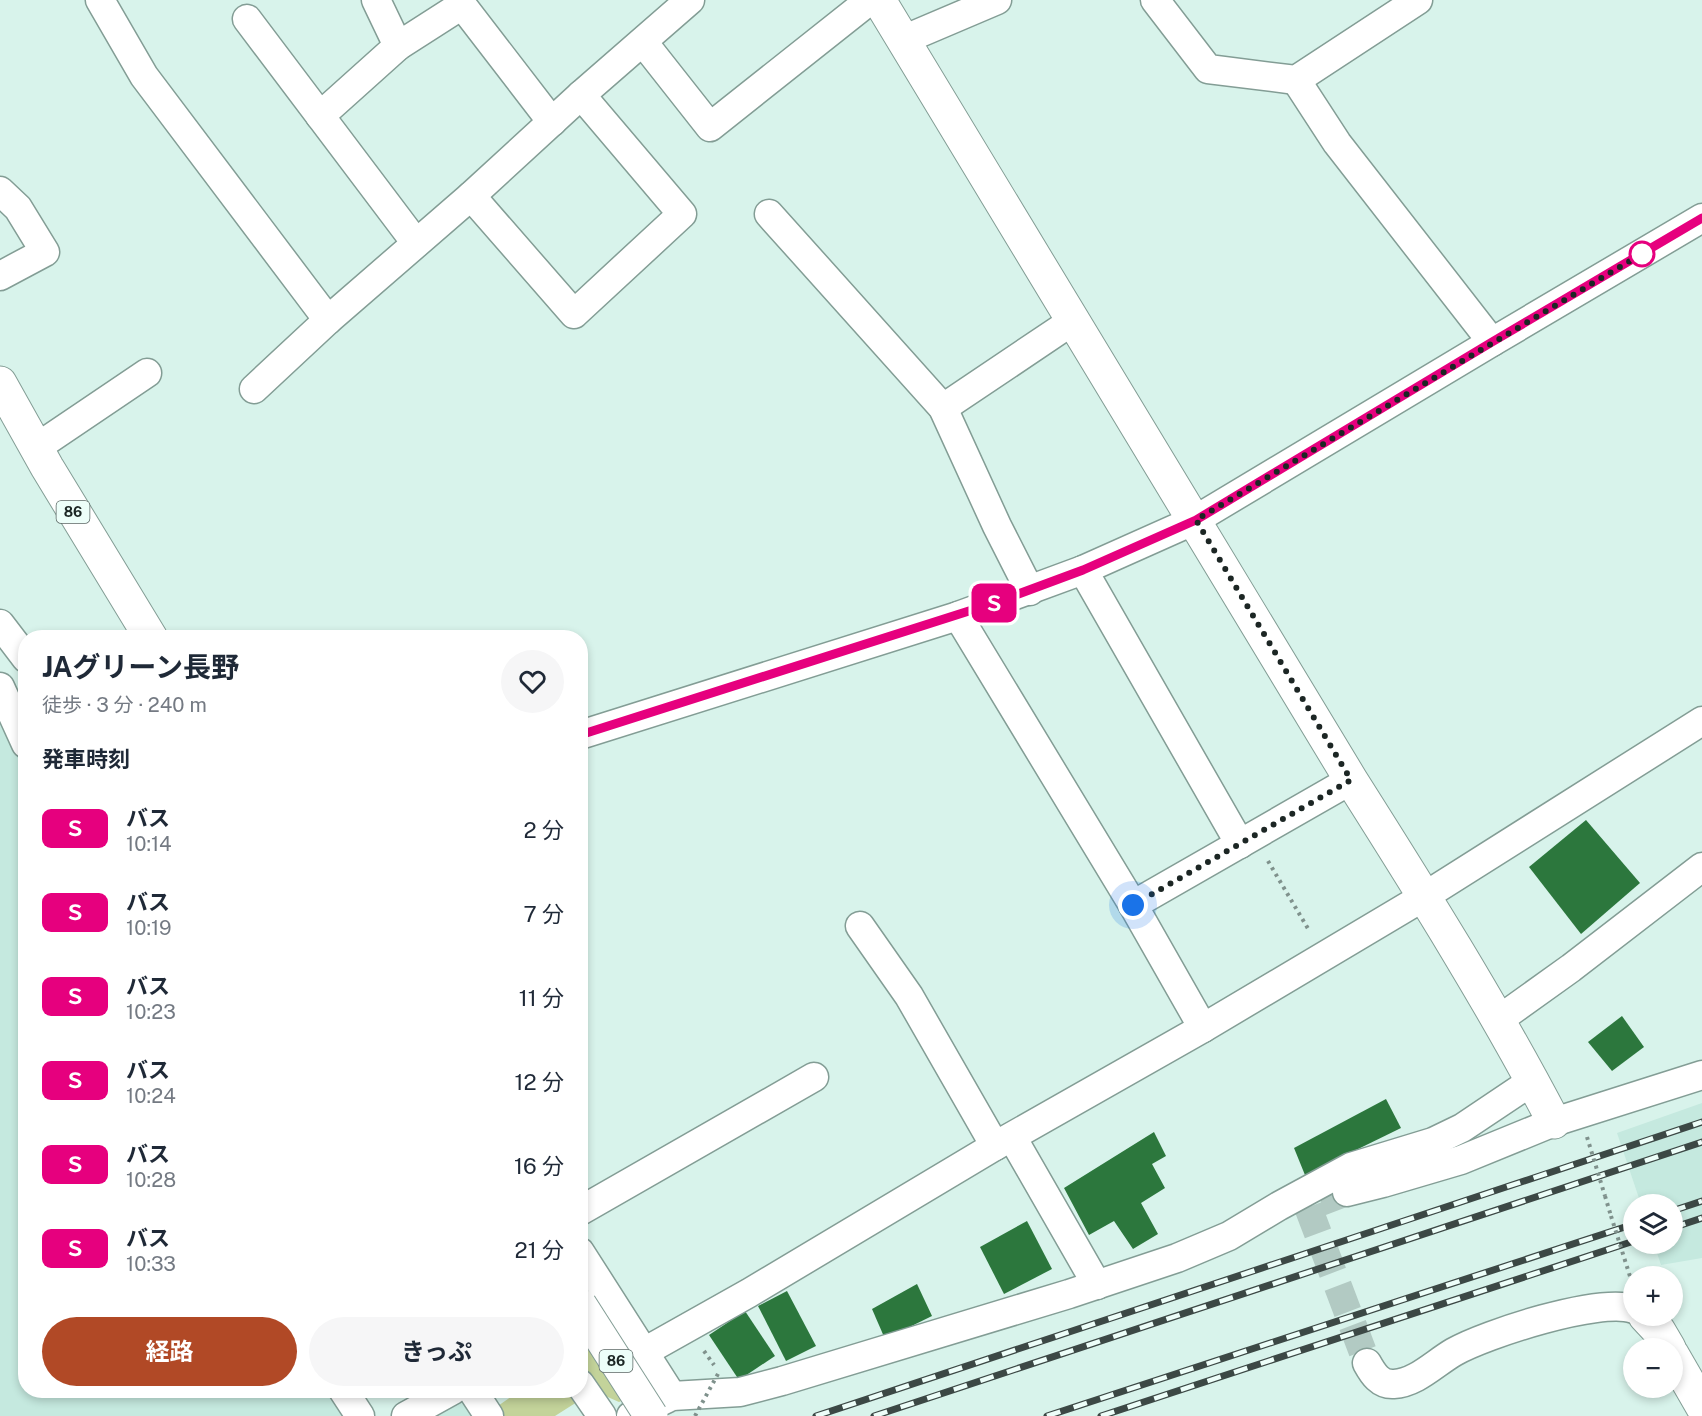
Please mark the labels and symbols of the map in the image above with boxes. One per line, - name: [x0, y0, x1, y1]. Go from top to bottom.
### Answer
- unlabelled marker: [1629, 241, 1655, 267]
- road number: 86: [56, 501, 90, 523]
- line badge: Ｓ: [974, 584, 1014, 622]
- your location: [1118, 890, 1148, 920]
- road number: 86: [600, 1350, 632, 1372]

